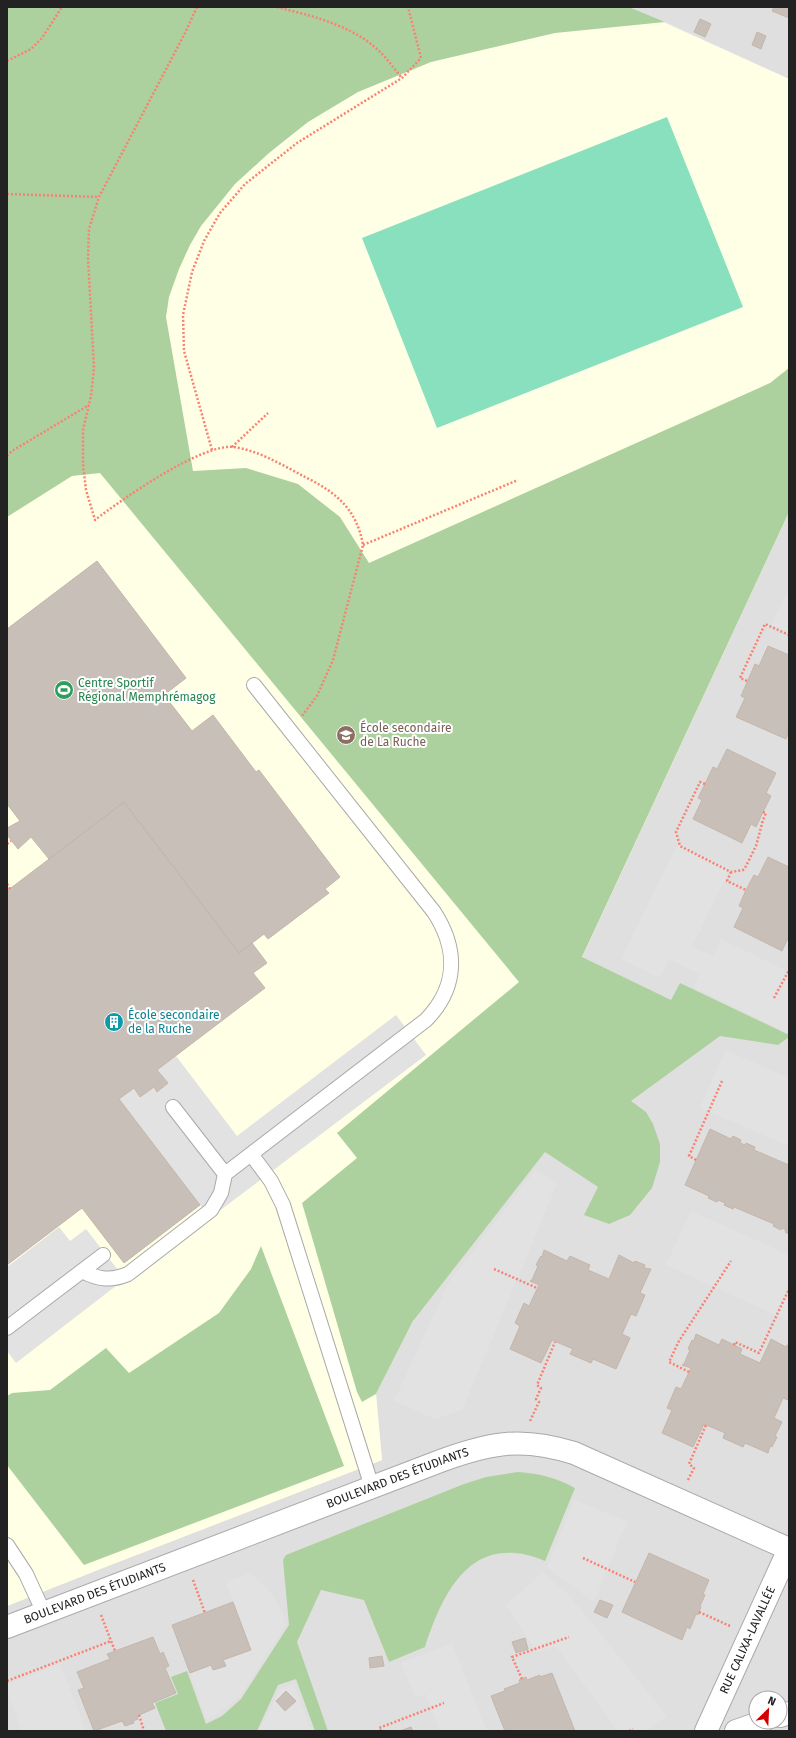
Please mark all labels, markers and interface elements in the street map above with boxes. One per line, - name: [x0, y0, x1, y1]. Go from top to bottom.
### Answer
- place label: Centre Sportif Régional Memphrémagog: [78, 676, 216, 704]
- sports icon: Centre Sportif Régional Memphrémagog: [53, 679, 75, 701]
- place label: École secondaire de La Ruche: [360, 720, 451, 749]
- school or university icon: École secondaire de La Ruche: [335, 724, 357, 746]
- place label: École secondaire de la Ruche: [128, 1007, 219, 1036]
- building icon: École secondaire de la Ruche: [103, 1011, 125, 1033]
- street label: BOULEVARD DES ÉTUDIANTS: [324, 1445, 471, 1511]
- street label: BOULEVARD DES ÉTUDIANTS: [22, 1560, 168, 1627]
- street label: RUE CALIXA-LAVALLÉE: [717, 1584, 778, 1696]
- north arrow: [748, 1690, 788, 1730]
- text: N: [766, 1694, 778, 1709]

